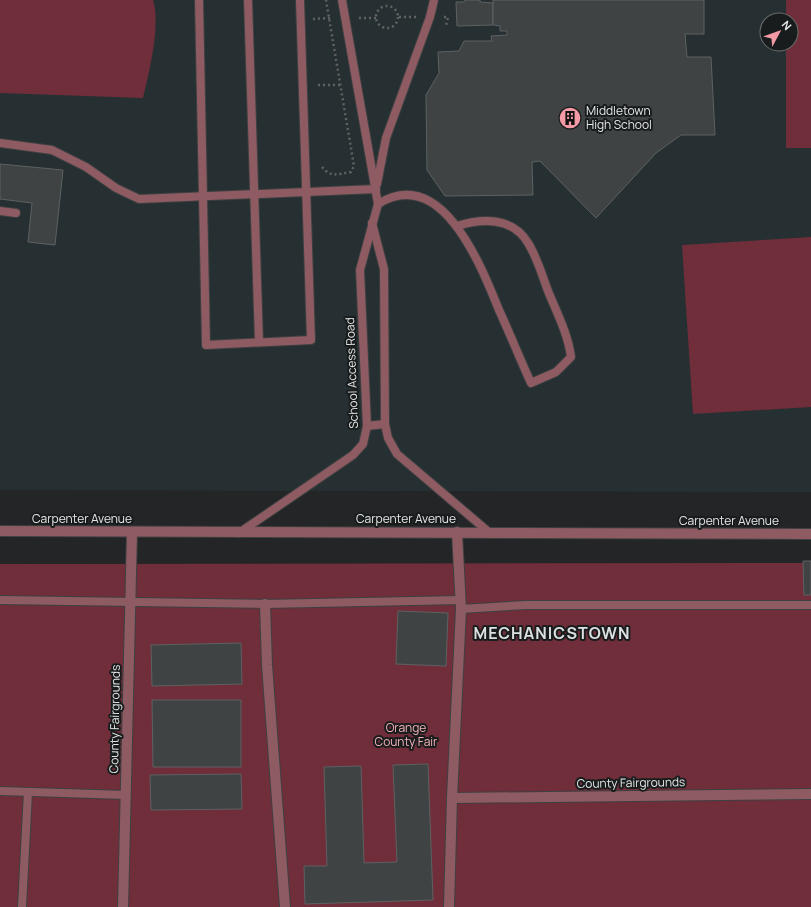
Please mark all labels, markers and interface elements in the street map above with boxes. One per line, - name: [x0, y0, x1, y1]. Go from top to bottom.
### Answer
- north arrow: [759, 12, 799, 52]
- text: N: [779, 17, 795, 33]
- place label: Middletown High School: [586, 102, 652, 133]
- building icon: Middletown High School: [557, 105, 583, 131]
- street label: School Access Road: [341, 317, 362, 429]
- street label: Carpenter Avenue: [32, 510, 132, 527]
- street label: Carpenter Avenue: [356, 510, 456, 527]
- street label: Carpenter Avenue: [679, 512, 779, 529]
- district label: MECHANICSTOWN: [474, 622, 630, 644]
- street label: County Fairgrounds: [105, 665, 124, 773]
- park label: Orange County Fair: [375, 719, 438, 750]
- street label: County Fairgrounds: [577, 773, 685, 792]

